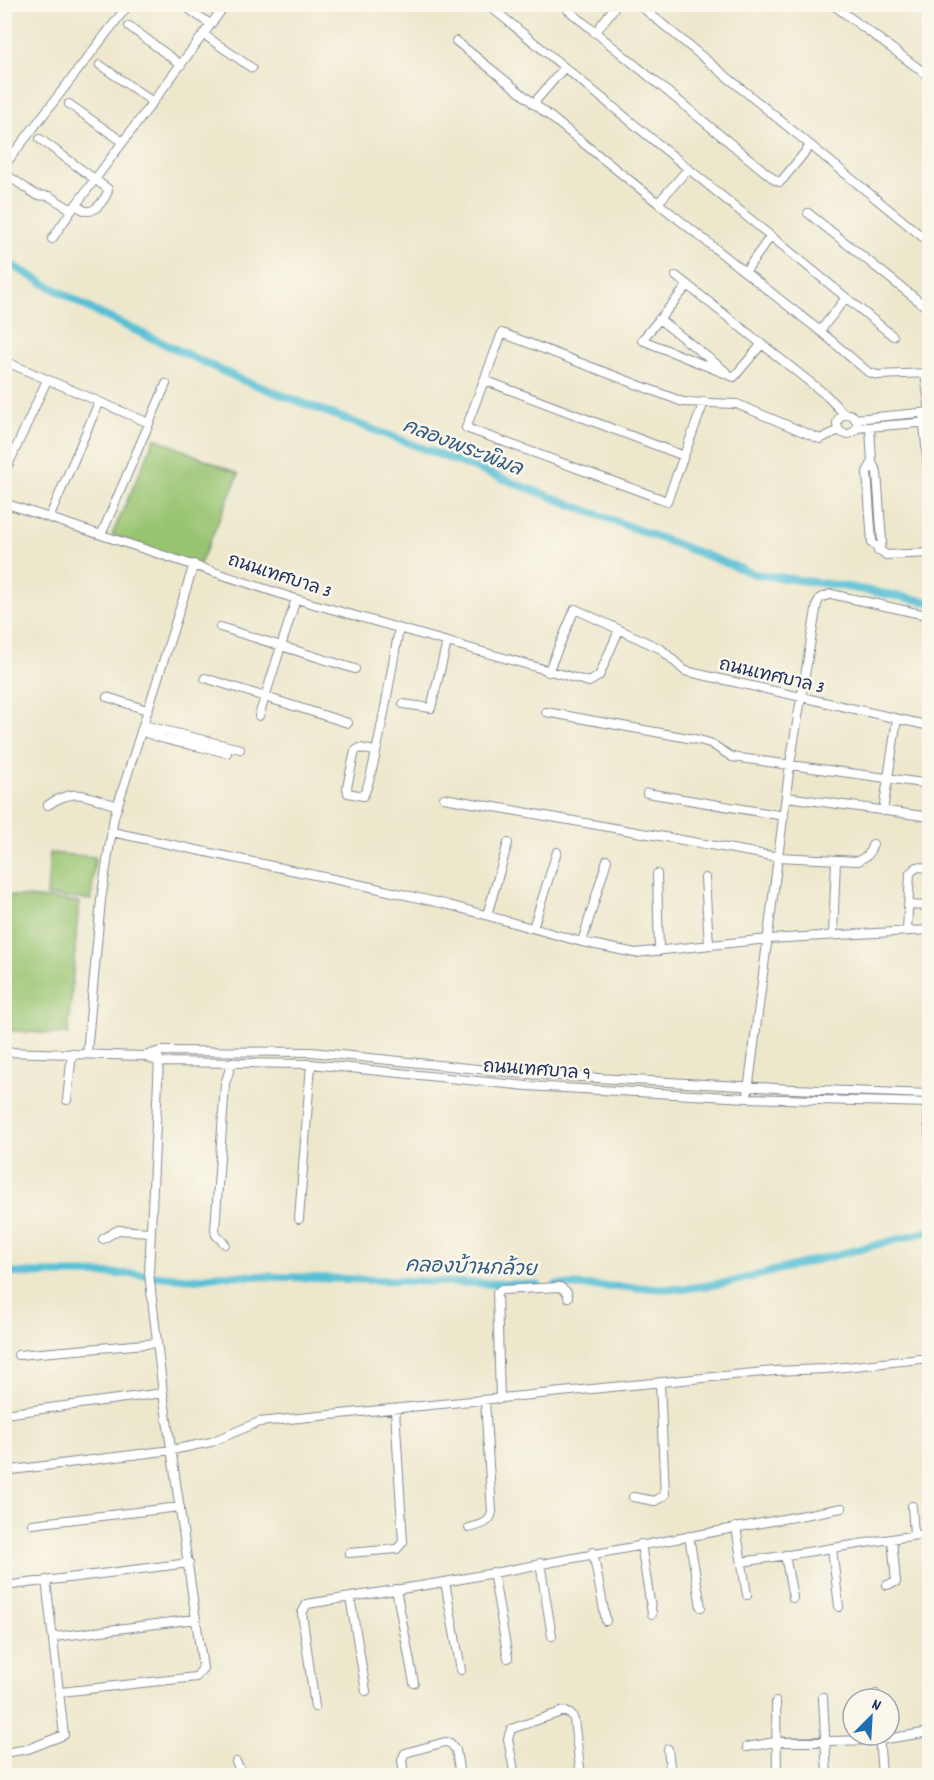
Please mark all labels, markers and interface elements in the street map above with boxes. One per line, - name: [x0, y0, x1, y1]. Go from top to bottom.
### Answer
- water label: คลองพระพิมล: [398, 412, 528, 485]
- street label: ถนนเทศบาล 3: [224, 549, 334, 606]
- street label: ถนนเทศบาล 3: [716, 653, 827, 702]
- street label: ถนนเทศบาล 9: [482, 1055, 592, 1088]
- water label: คลองบ้านกล้วย: [405, 1252, 539, 1285]
- north arrow: [841, 1687, 901, 1747]
- text: N: [868, 1693, 884, 1718]

